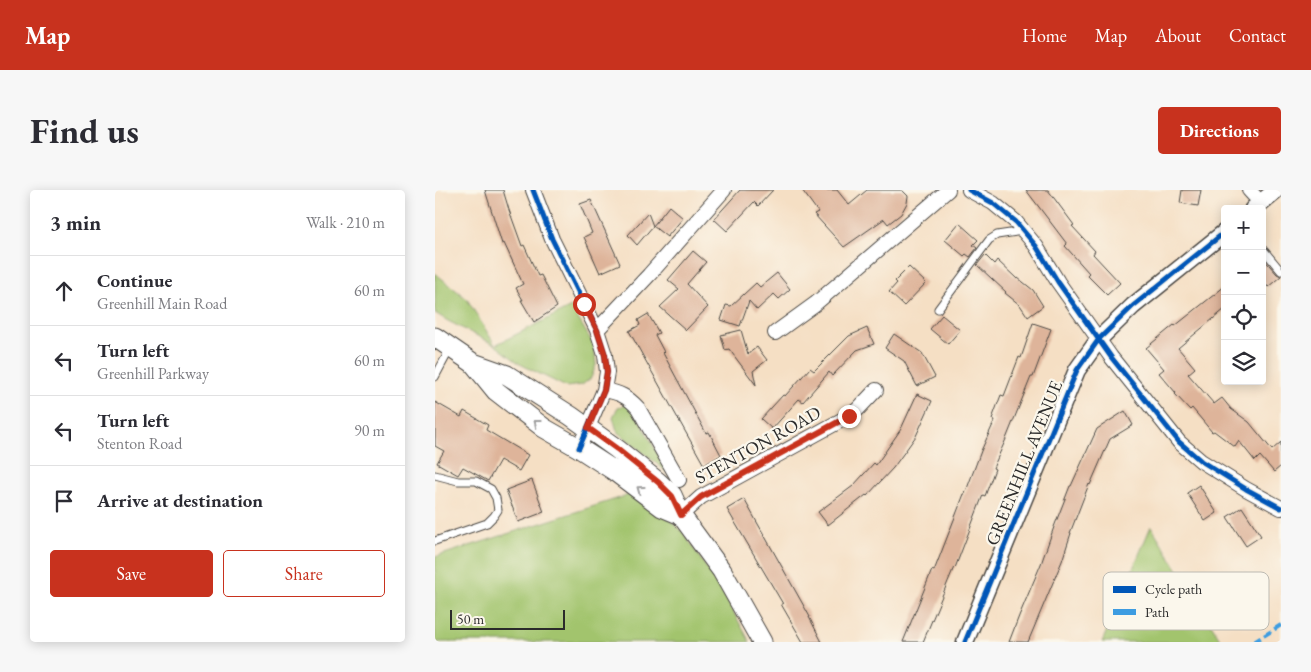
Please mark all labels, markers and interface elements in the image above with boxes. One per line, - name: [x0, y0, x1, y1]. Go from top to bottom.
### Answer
- text: Map: [25, 20, 70, 51]
- text: Home: [1022, 24, 1067, 47]
- text: Map: [1095, 24, 1127, 47]
- text: About: [1155, 24, 1201, 47]
- text: Contact: [1229, 24, 1286, 47]
- button: Directions: [1158, 107, 1281, 154]
- text: Find us: [30, 108, 139, 153]
- map controls: [1221, 205, 1266, 385]
- button: +: [1221, 205, 1266, 250]
- text: 3 min: [50, 209, 101, 236]
- text: Walk · 210 m: [306, 212, 385, 233]
- button: −: [1221, 250, 1266, 295]
- text: Continue: [97, 268, 172, 293]
- icon: ahead: [50, 277, 78, 305]
- text: 60 m: [354, 280, 385, 301]
- text: Greenhill Main Road: [97, 293, 227, 314]
- route start: [573, 293, 596, 316]
- button: locate: [1221, 295, 1266, 340]
- text: Turn left: [97, 338, 169, 363]
- button: layers: [1221, 340, 1266, 385]
- icon: left: [50, 347, 78, 375]
- text: 60 m: [354, 350, 385, 371]
- text: Greenhill Parkway: [97, 363, 209, 384]
- street label: GREENHILL AVENUE: [980, 377, 1067, 549]
- street label: STENTON ROAD: [691, 401, 825, 489]
- route end: [838, 405, 861, 428]
- text: Turn left: [97, 408, 169, 433]
- icon: left: [50, 417, 78, 445]
- text: 90 m: [354, 420, 385, 441]
- one-way arrow: [534, 420, 543, 428]
- text: Stenton Road: [97, 433, 182, 454]
- icon: arrive: [50, 487, 78, 515]
- one-way arrow: [637, 487, 646, 495]
- text: Arrive at destination: [97, 488, 263, 513]
- button: Save: [50, 550, 213, 597]
- button: Share: [223, 550, 385, 597]
- legend: [1103, 572, 1269, 630]
- text: Cycle path: [1145, 580, 1202, 598]
- text: Path: [1145, 603, 1169, 621]
- scale bar: [450, 607, 565, 630]
- text: 50 m: [457, 610, 484, 628]

